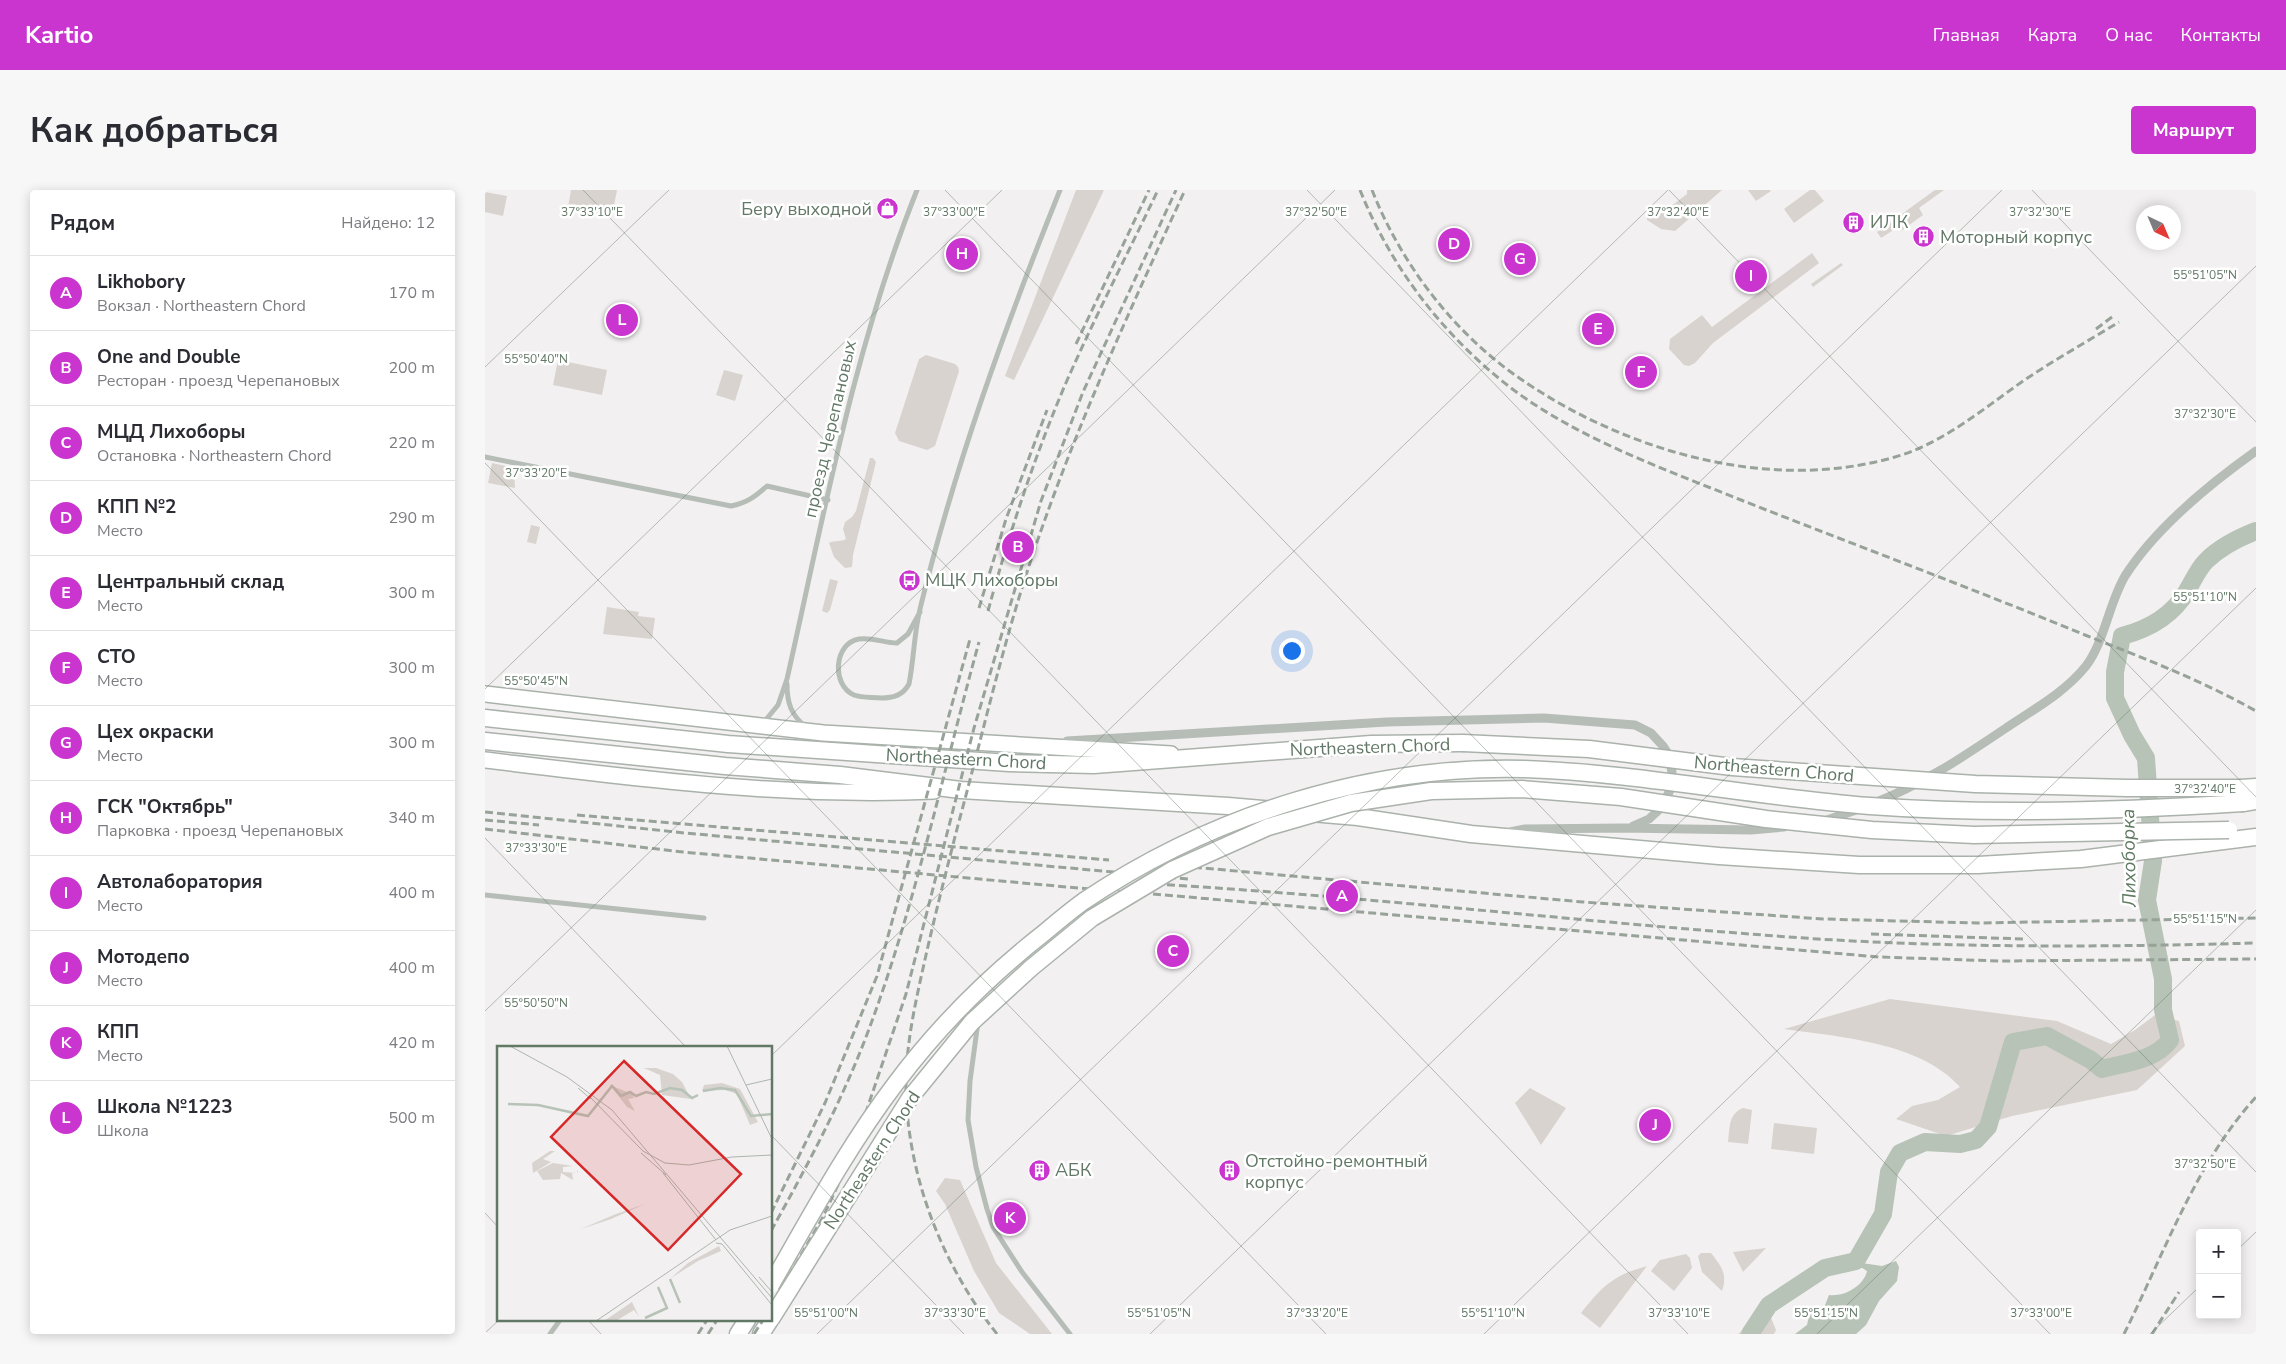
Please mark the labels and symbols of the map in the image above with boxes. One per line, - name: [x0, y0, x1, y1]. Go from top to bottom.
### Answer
- place label: Беру выходной: [741, 197, 872, 221]
- shop icon: Беру выходной: [876, 197, 900, 221]
- text: 37°33'10"E: [561, 204, 623, 220]
- text: 37°33'00"E: [923, 204, 985, 220]
- text: 37°32'50"E: [1285, 204, 1347, 220]
- text: 37°32'40"E: [1647, 204, 1709, 220]
- text: 37°32'30"E: [2009, 204, 2071, 220]
- north arrow: [2136, 205, 2181, 250]
- building icon: ИЛК: [1842, 210, 1866, 234]
- place label: ИЛК: [1870, 210, 1909, 234]
- pin: D: [1438, 225, 1470, 263]
- building icon: Моторный корпус: [1912, 225, 1936, 249]
- place label: Моторный корпус: [1940, 225, 2092, 249]
- pin: H: [946, 235, 978, 273]
- pin: G: [1504, 240, 1536, 278]
- pin: I: [1735, 257, 1767, 295]
- text: 55°51'05"N: [2173, 267, 2237, 283]
- pin: L: [606, 301, 638, 339]
- pin: E: [1582, 310, 1614, 348]
- street label: проезд Черепановых: [798, 338, 862, 520]
- text: 55°50'40"N: [504, 351, 568, 367]
- pin: F: [1625, 353, 1657, 391]
- text: 37°32'30"E: [2174, 406, 2236, 422]
- text: 37°33'20"E: [505, 465, 567, 481]
- pin: B: [1002, 528, 1034, 566]
- bus stop icon: МЦК Лихоборы: [897, 568, 921, 592]
- place label: МЦК Лихоборы: [925, 568, 1058, 592]
- text: 55°51'10"N: [2173, 589, 2237, 605]
- your location: [1279, 638, 1305, 664]
- text: 55°50'45"N: [504, 673, 568, 689]
- street label: Northeastern Chord: [1289, 732, 1451, 762]
- street label: Northeastern Chord: [885, 743, 1047, 775]
- street label: Northeastern Chord: [1693, 750, 1855, 788]
- text: 37°32'40"E: [2174, 781, 2236, 797]
- water label: Лихоборка: [2115, 808, 2143, 909]
- text: 37°33'30"E: [505, 840, 567, 856]
- pin: A: [1326, 877, 1358, 915]
- text: 55°51'15"N: [2173, 911, 2237, 927]
- pin: C: [1157, 932, 1189, 970]
- text: 55°50'50"N: [504, 995, 568, 1011]
- inset map: [497, 1046, 773, 1322]
- street label: Northeastern Chord: [818, 1086, 926, 1234]
- pin: J: [1639, 1106, 1671, 1144]
- place label: Отстойно-ремонтный корпус: [1245, 1149, 1428, 1194]
- text: 37°32'50"E: [2174, 1156, 2236, 1172]
- building icon: АБК: [1027, 1158, 1051, 1182]
- place label: АБК: [1055, 1158, 1092, 1182]
- building icon: Отстойно-ремонтный корпус: [1217, 1159, 1241, 1183]
- pin: K: [994, 1199, 1026, 1237]
- text: 55°51'00"N: [794, 1305, 858, 1321]
- text: 37°33'30"E: [924, 1305, 986, 1321]
- text: 55°51'05"N: [1127, 1305, 1191, 1321]
- text: 37°33'20"E: [1286, 1305, 1348, 1321]
- text: 55°51'10"N: [1461, 1305, 1525, 1321]
- text: 37°33'10"E: [1648, 1305, 1710, 1321]
- text: 55°51'15"N: [1794, 1305, 1858, 1321]
- text: 37°33'00"E: [2010, 1305, 2072, 1321]

